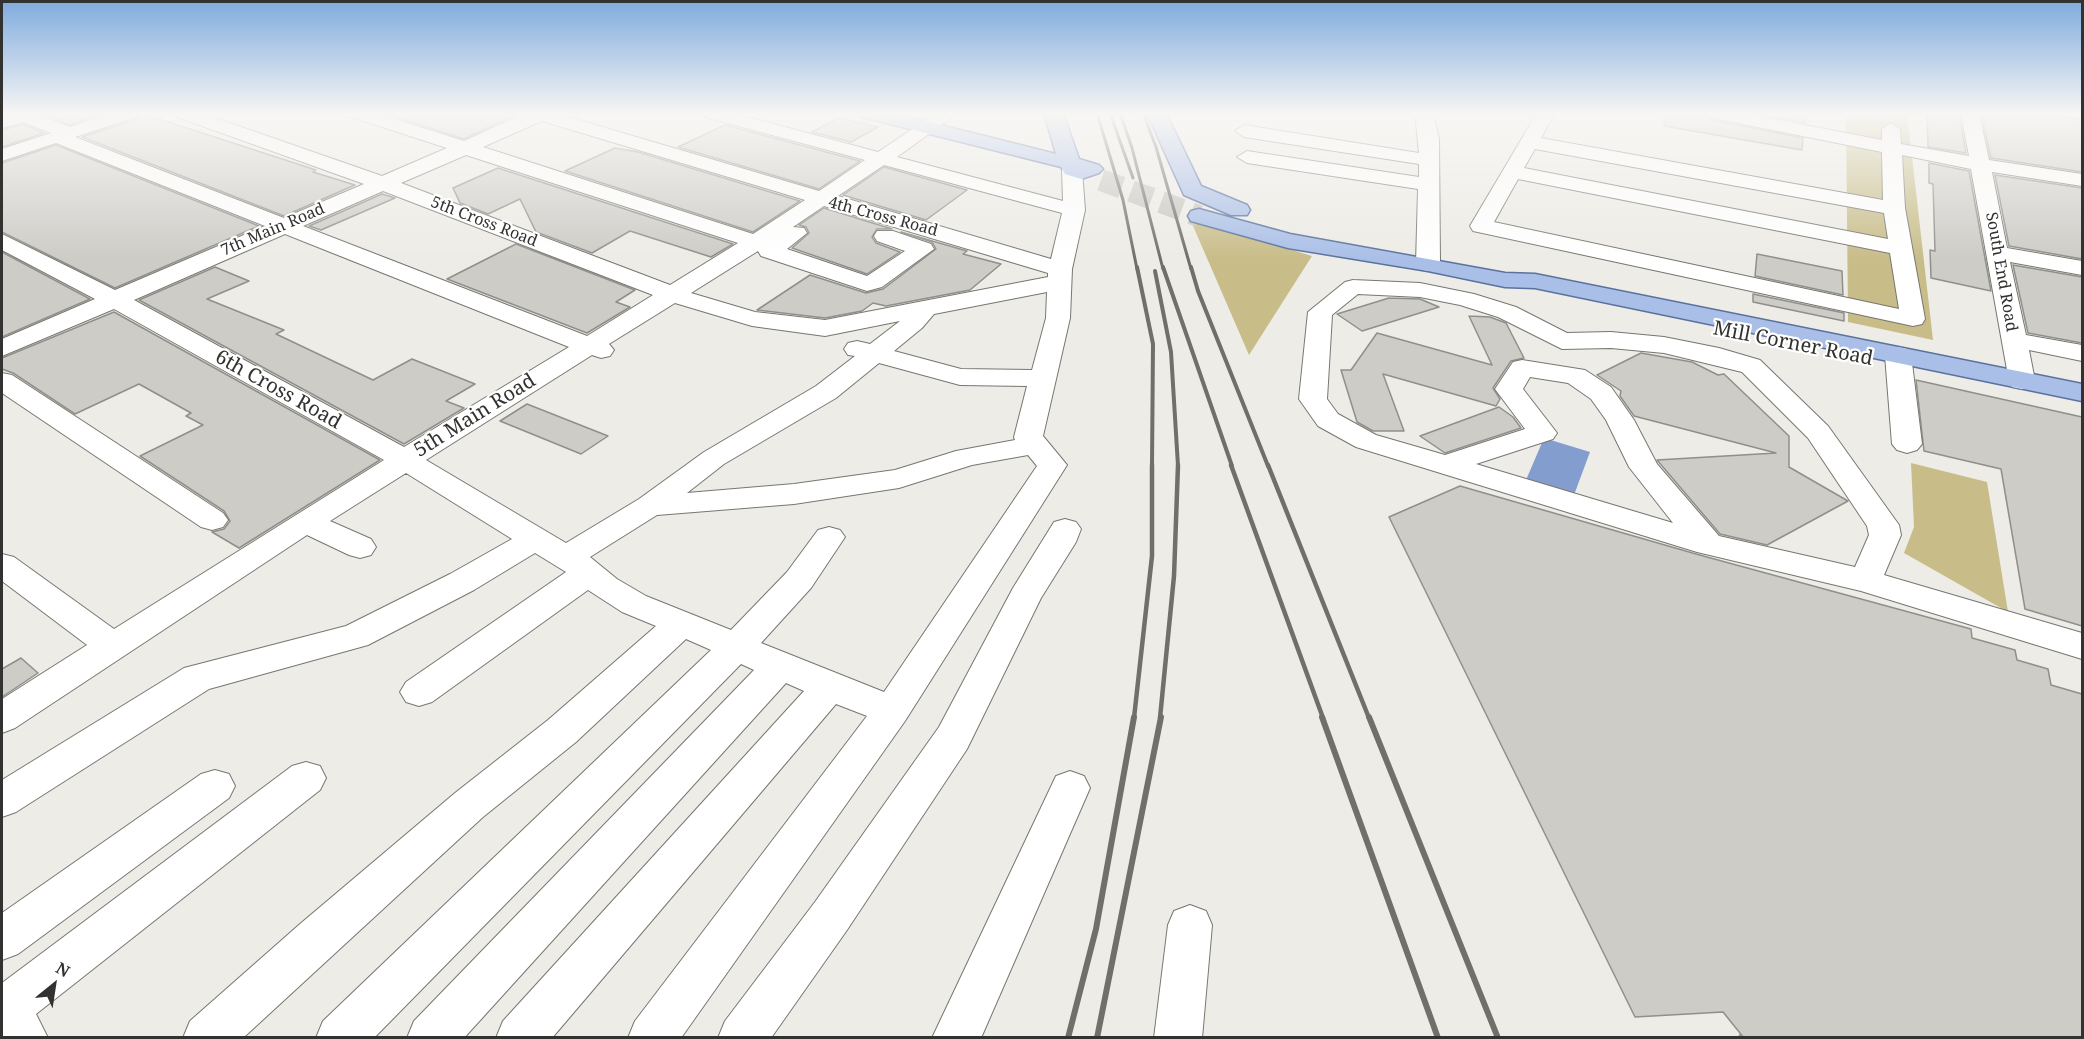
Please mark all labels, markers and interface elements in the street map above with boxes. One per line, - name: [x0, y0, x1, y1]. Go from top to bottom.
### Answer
- street label: 5th Cross Road: [428, 193, 540, 251]
- street label: 4th Cross Road: [826, 193, 940, 241]
- street label: 7th Main Road: [218, 199, 328, 261]
- street label: South End Road: [1981, 211, 2021, 333]
- street label: Mill Corner Road: [1711, 317, 1875, 371]
- street label: 6th Cross Road: [211, 345, 345, 435]
- street label: 5th Main Road: [410, 369, 540, 463]
- north arrow: [24, 955, 84, 1015]
- text: N: [52, 957, 74, 982]

